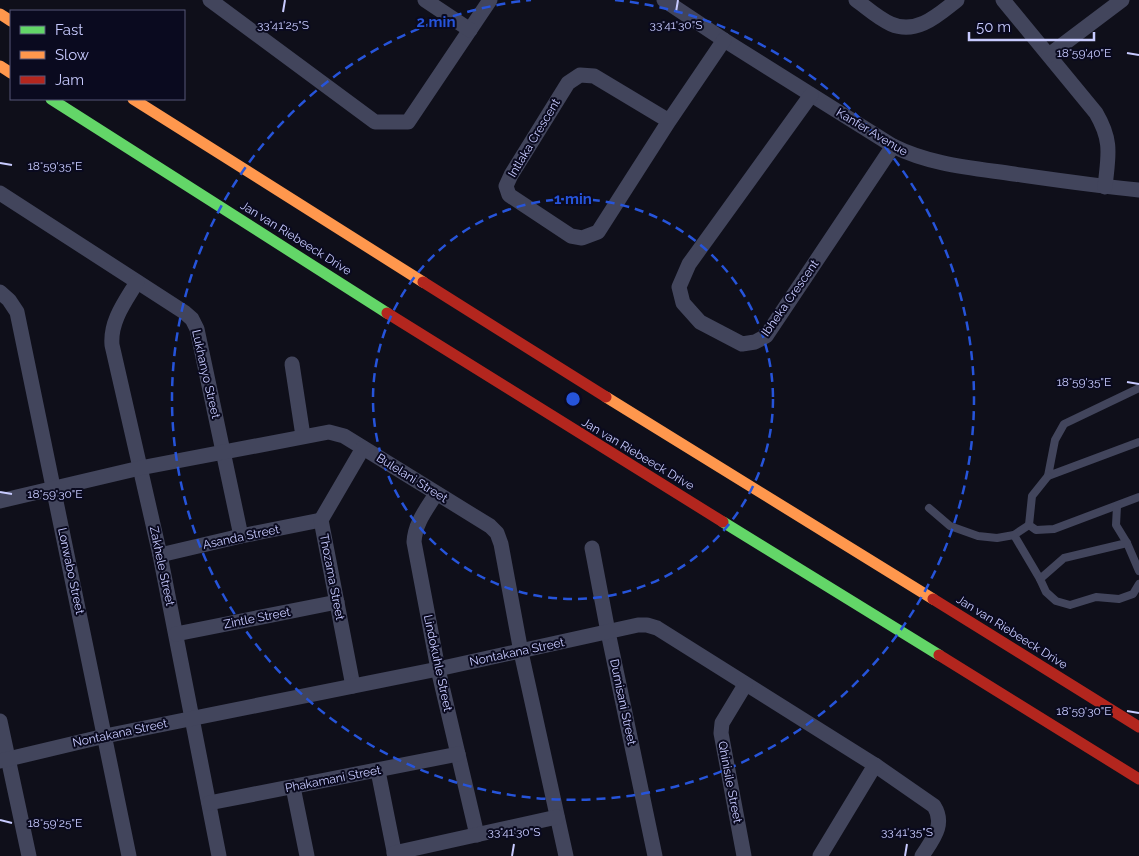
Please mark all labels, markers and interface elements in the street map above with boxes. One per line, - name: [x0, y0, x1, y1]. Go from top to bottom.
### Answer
- legend: [10, 10, 185, 100]
- scale bar: [969, 10, 1094, 42]
- text: 2 min: [417, 13, 455, 31]
- text: 33°41'25"S: [257, 18, 309, 32]
- text: 33°41'30"S: [650, 18, 702, 32]
- text: 50 m: [976, 18, 1011, 36]
- text: Fast: [55, 21, 83, 39]
- text: Slow: [55, 46, 89, 64]
- text: 18°59'40"E: [1057, 46, 1111, 60]
- text: Jam: [55, 71, 84, 89]
- street label: Intlaka Crescent: [505, 96, 563, 180]
- street label: Kanfer Avenue: [834, 105, 910, 159]
- text: 18°59'35"E: [28, 159, 82, 173]
- text: 1 min: [554, 190, 592, 208]
- street label: Jan van Riebeeck Drive: [238, 198, 354, 278]
- street label: Ibheka Crescent: [758, 257, 822, 339]
- street label: Lukhanyo Street: [189, 328, 223, 420]
- text: 18°59'35"E: [1057, 375, 1111, 389]
- centre of rings: [564, 390, 582, 408]
- street label: Jan van Riebeeck Drive: [579, 415, 697, 493]
- street label: Bulelani Street: [374, 451, 450, 505]
- text: 18°59'30"E: [27, 487, 83, 501]
- street label: Asanda Street: [202, 522, 280, 552]
- street label: Zakhele Street: [147, 525, 177, 607]
- street label: Lonwabo Street: [55, 527, 87, 615]
- street label: Thozama Street: [317, 533, 347, 621]
- street label: Jan van Riebeeck Drive: [954, 592, 1070, 672]
- street label: Zintle Street: [222, 605, 292, 631]
- street label: Lindokuhle Street: [421, 613, 455, 713]
- street label: Nontakana Street: [468, 635, 566, 669]
- street label: Dumisani Street: [607, 658, 639, 746]
- text: 18°59'30"E: [1056, 704, 1112, 718]
- street label: Nontakana Street: [71, 716, 169, 750]
- street label: Qhinisile Street: [715, 740, 745, 824]
- street label: Phakamani Street: [284, 763, 382, 795]
- text: 18°59'25"E: [28, 816, 82, 830]
- text: 33°41'30"S: [488, 825, 540, 839]
- text: 33°41'35"S: [881, 825, 933, 839]

